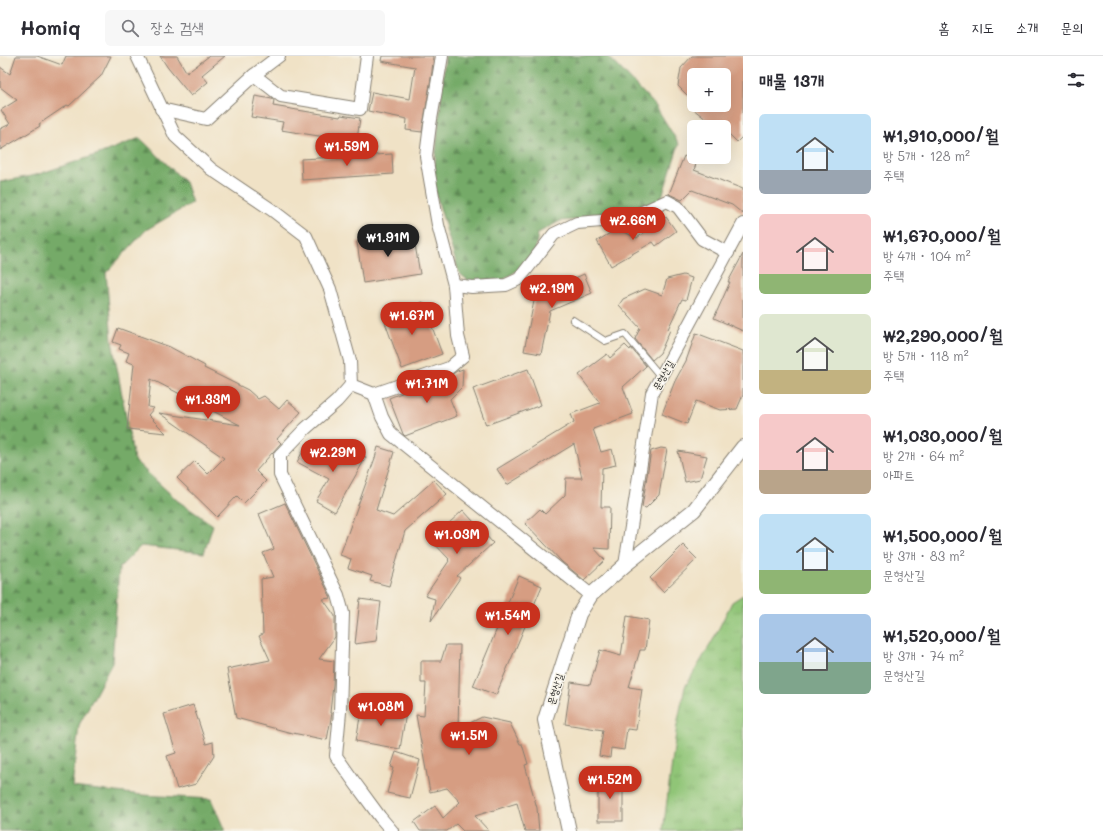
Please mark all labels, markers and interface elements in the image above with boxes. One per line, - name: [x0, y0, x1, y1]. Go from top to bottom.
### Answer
- search box: [105, 10, 385, 46]
- text: Homiq: [20, 15, 81, 40]
- icon: search: [119, 17, 141, 39]
- text: 장소 검색: [151, 17, 204, 37]
- text: 홈: [938, 18, 949, 37]
- text: 지도: [971, 18, 994, 37]
- text: 소개: [1016, 18, 1038, 37]
- text: 문의: [1060, 18, 1083, 37]
- map controls: [687, 68, 731, 164]
- button: +: [687, 68, 731, 112]
- text: 매물 13개: [759, 69, 824, 91]
- icon: filters: [1065, 69, 1087, 91]
- button: −: [687, 120, 731, 164]
- text: ₩1,910,000/월: [883, 124, 999, 146]
- icon: home: [791, 130, 839, 178]
- pin: ₩1.59M: [314, 133, 380, 167]
- text: ₩1.59M: [324, 137, 370, 154]
- text: 방 5개 · 128 m²: [883, 147, 970, 164]
- text: 주택: [883, 166, 904, 183]
- pin: ₩2.66M: [600, 207, 666, 241]
- text: ₩2.66M: [609, 211, 657, 228]
- pin: ₩1.91M: [355, 224, 421, 258]
- text: ₩1,670,000/월: [883, 224, 1001, 246]
- text: ₩1.91M: [366, 228, 410, 245]
- icon: home: [791, 230, 839, 278]
- text: 방 4개 · 104 m²: [883, 247, 971, 264]
- text: 주택: [883, 266, 904, 283]
- pin: ₩2.19M: [519, 275, 585, 309]
- text: ₩2.19M: [529, 279, 575, 296]
- pin: ₩1.67M: [379, 302, 445, 336]
- text: ₩1.67M: [389, 306, 435, 323]
- text: ₩2,290,000/월: [883, 324, 1003, 346]
- icon: home: [791, 330, 839, 378]
- text: 방 5개 · 118 m²: [883, 347, 969, 364]
- street label: 문형산길: [649, 358, 677, 392]
- text: 주택: [883, 366, 904, 383]
- pin: ₩1.71M: [394, 370, 460, 404]
- text: ₩1.71M: [406, 374, 448, 391]
- pin: ₩1.33M: [175, 386, 241, 420]
- text: ₩1.33M: [185, 390, 231, 407]
- text: ₩1,030,000/월: [883, 424, 1002, 446]
- icon: home: [791, 430, 839, 478]
- pin: ₩2.29M: [300, 439, 366, 473]
- text: ₩2.29M: [310, 443, 356, 460]
- text: 방 2개 · 64 m²: [883, 447, 964, 464]
- text: 아파트: [883, 466, 914, 483]
- pin: ₩1.03M: [424, 521, 490, 555]
- text: ₩1,500,000/월: [883, 524, 1002, 546]
- text: ₩1.03M: [434, 525, 480, 542]
- icon: home: [791, 530, 839, 578]
- text: 방 3개 · 83 m²: [883, 547, 965, 564]
- text: 문형산길: [883, 566, 925, 583]
- pin: ₩1.54M: [475, 602, 541, 636]
- text: ₩1.54M: [485, 606, 531, 623]
- text: ₩1,520,000/월: [883, 624, 1000, 646]
- icon: home: [791, 630, 839, 678]
- text: 방 3개 · 74 m²: [883, 647, 964, 664]
- text: 문형산길: [883, 666, 925, 683]
- street label: 문형산길: [544, 672, 566, 706]
- pin: ₩1.08M: [348, 693, 414, 727]
- text: ₩1.08M: [358, 697, 404, 714]
- pin: ₩1.5M: [441, 722, 497, 756]
- text: ₩1.5M: [450, 726, 488, 743]
- pin: ₩1.52M: [577, 766, 643, 800]
- text: ₩1.52M: [588, 770, 632, 787]

